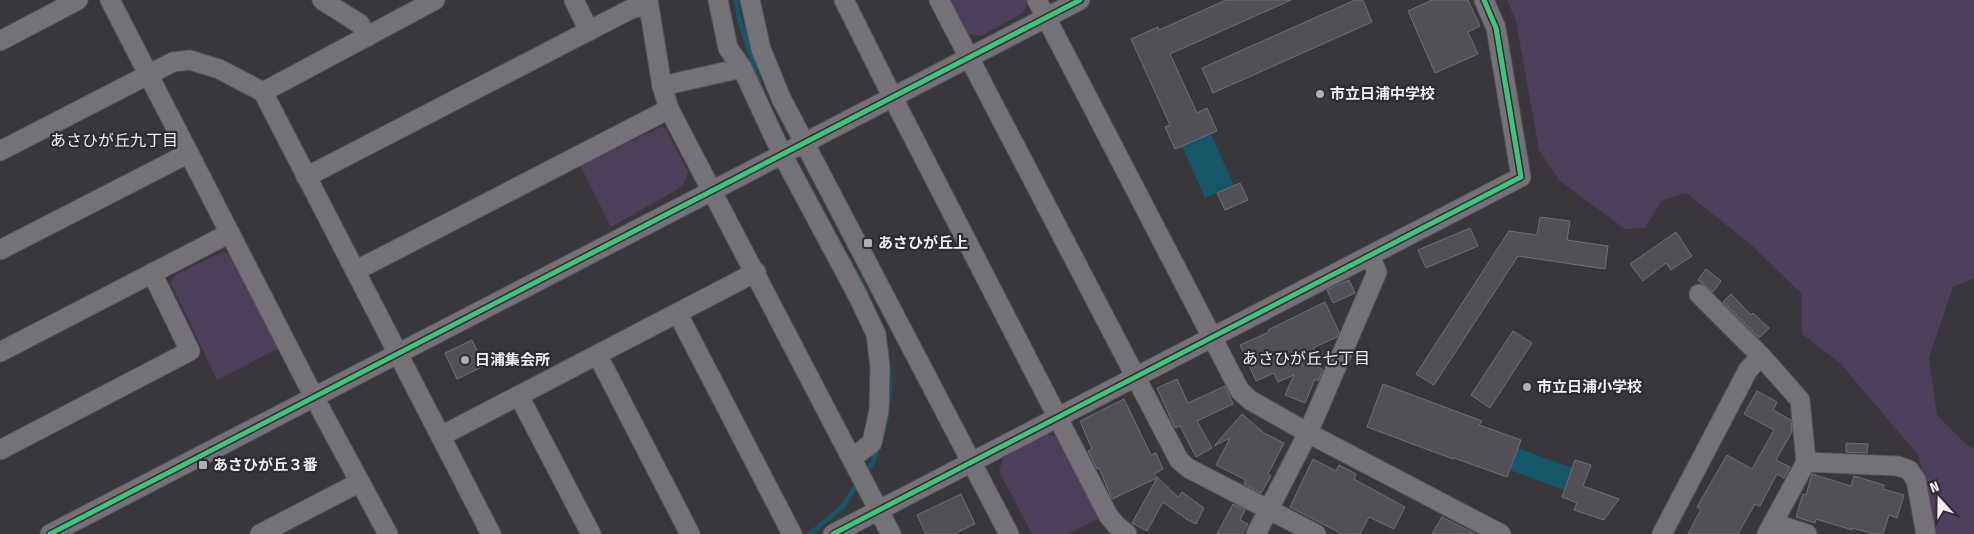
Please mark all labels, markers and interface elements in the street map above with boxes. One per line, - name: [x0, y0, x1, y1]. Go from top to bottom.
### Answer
- place label: 市立日浦中学校: [1330, 85, 1435, 103]
- marker: 市立日浦中学校: [1314, 88, 1326, 100]
- district label: あさひが丘九丁目: [50, 131, 178, 150]
- place label: あさひが丘上: [878, 234, 968, 252]
- marker: あさひが丘上: [862, 237, 874, 249]
- district label: あさひが丘七丁目: [1242, 349, 1370, 368]
- place label: 日浦集会所: [475, 351, 550, 369]
- marker: 日浦集会所: [459, 354, 471, 366]
- place label: 市立日浦小学校: [1537, 378, 1642, 396]
- marker: 市立日浦小学校: [1521, 381, 1533, 393]
- place label: あさひが丘３番: [213, 456, 318, 474]
- marker: あさひが丘３番: [197, 459, 209, 471]
- north arrow: [1914, 474, 1964, 524]
- text: N: [1928, 478, 1941, 497]

